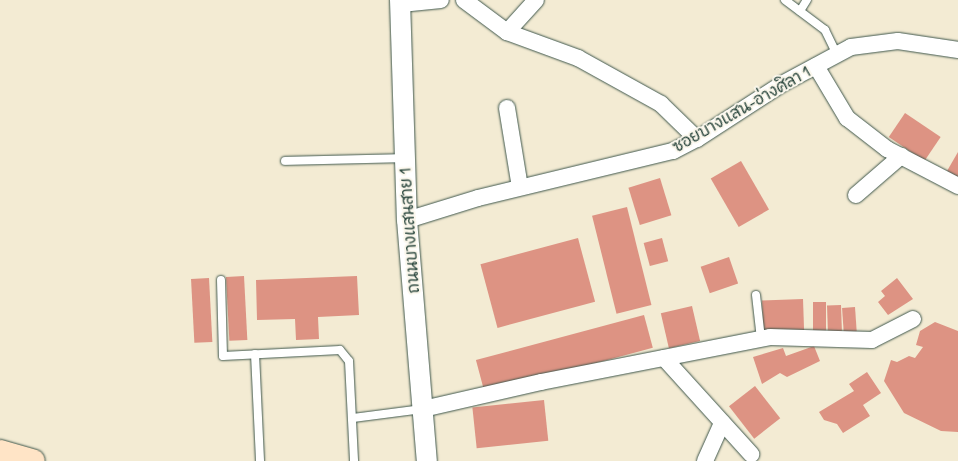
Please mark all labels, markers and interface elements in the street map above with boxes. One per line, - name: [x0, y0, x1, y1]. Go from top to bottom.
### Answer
- street label: ซอยบางแสน-อ่างศิลา 1: [669, 62, 813, 156]
- street label: ถนนบางแสนสาย 1: [395, 168, 423, 294]

